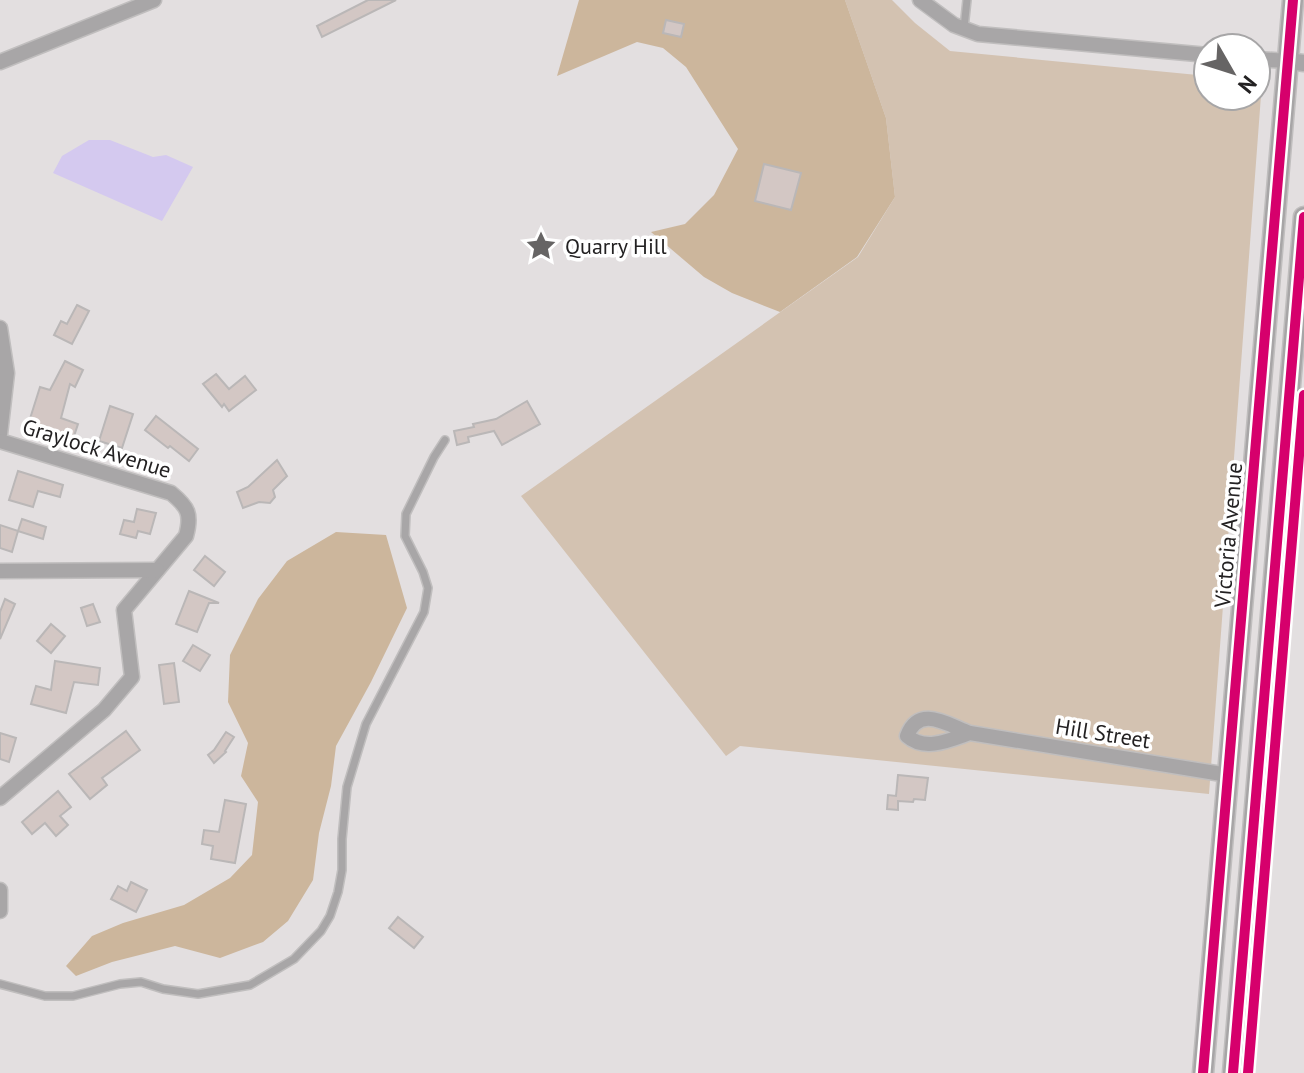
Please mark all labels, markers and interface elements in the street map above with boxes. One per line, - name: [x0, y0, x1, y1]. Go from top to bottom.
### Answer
- north arrow: [1192, 32, 1272, 112]
- text: N: [1232, 70, 1263, 99]
- place icon: Quarry Hill: [524, 229, 558, 263]
- place label: Quarry Hill: [565, 232, 667, 260]
- street label: Graylock Avenue: [19, 412, 175, 484]
- street label: Victoria Avenue: [1208, 461, 1248, 610]
- street label: Hill Street: [1054, 712, 1153, 754]

